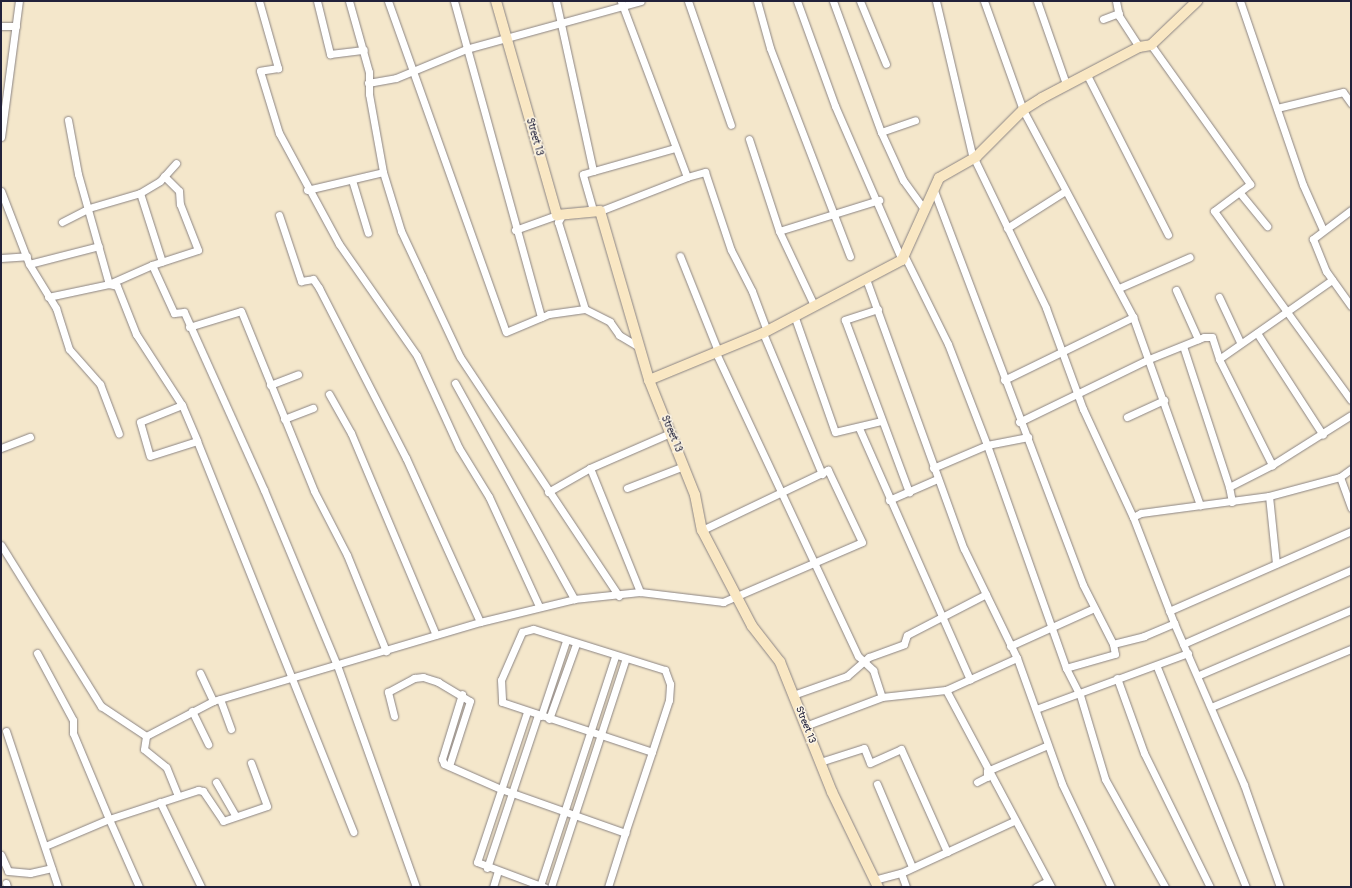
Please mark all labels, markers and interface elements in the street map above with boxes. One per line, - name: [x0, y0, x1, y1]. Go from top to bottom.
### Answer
- street label: Street 13: [523, 117, 545, 157]
- street label: Street 13: [658, 414, 684, 454]
- street label: Street 13: [792, 705, 818, 745]

